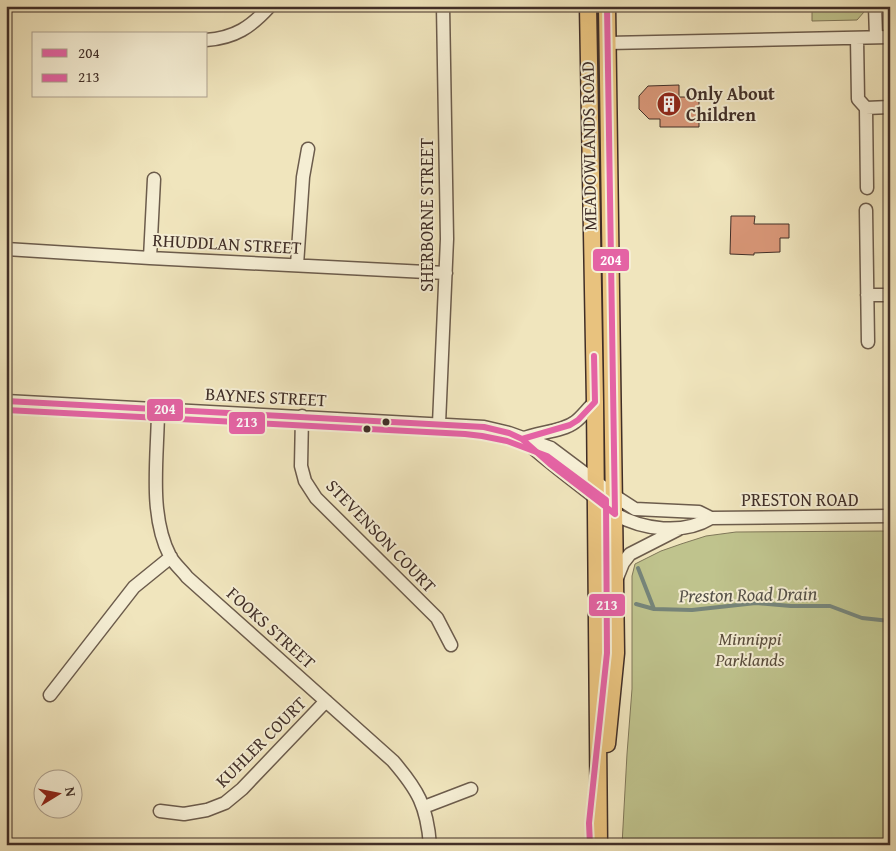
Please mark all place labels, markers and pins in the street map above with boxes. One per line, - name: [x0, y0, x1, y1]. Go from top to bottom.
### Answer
- place label: Only About Children: [686, 80, 775, 128]
- building icon: Only About Children: [656, 91, 682, 117]
- unlabelled marker: [381, 417, 391, 427]
- unlabelled marker: [362, 424, 372, 434]

